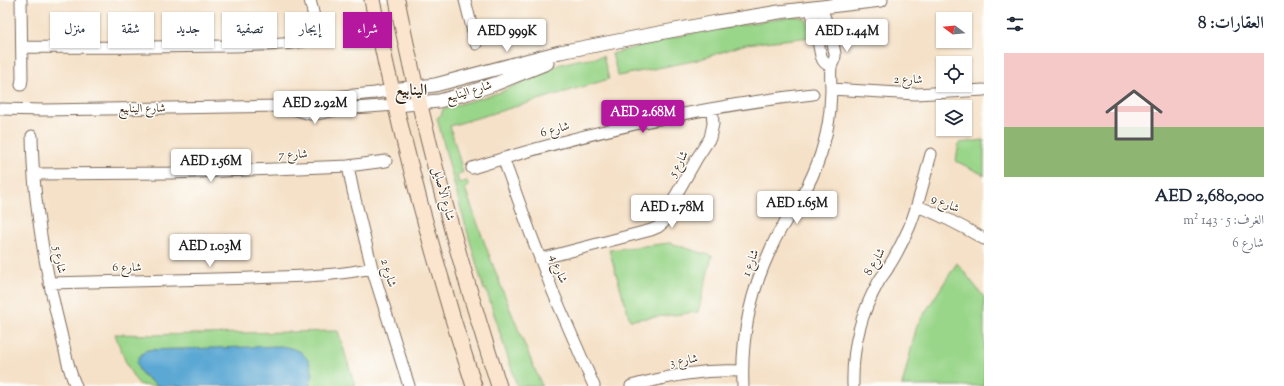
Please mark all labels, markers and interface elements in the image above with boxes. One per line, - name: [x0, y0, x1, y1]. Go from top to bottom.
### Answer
- chip: منزل: [50, 12, 100, 48]
- chip: شقة: [108, 12, 154, 48]
- chip: جديد: [162, 12, 214, 48]
- chip: تصفية: [222, 12, 277, 48]
- chip: إيجار: [285, 12, 335, 48]
- chip: شراء: [343, 12, 392, 48]
- north arrow: [936, 12, 972, 48]
- map controls: [936, 12, 972, 136]
- text: العقارات: 8: [1198, 12, 1264, 36]
- icon: filters: [1004, 13, 1026, 35]
- pin: AED 999K: [466, 19, 548, 53]
- pin: AED 1.44M: [801, 19, 893, 53]
- text: AED 999K: [477, 23, 537, 41]
- text: AED 1.44M: [815, 23, 879, 41]
- button: locate: [936, 56, 972, 92]
- street label: شارع 2: [893, 71, 923, 90]
- street label: شارع الينابيع: [444, 76, 495, 109]
- icon: home: [1098, 79, 1170, 151]
- district label: الينابيع: [395, 80, 427, 105]
- pin: AED 2.92M: [269, 91, 361, 125]
- text: AED 2.92M: [283, 95, 347, 113]
- street label: شارع الينابيع: [118, 100, 166, 119]
- pin: AED 2.68M: [597, 100, 689, 134]
- button: layers: [936, 100, 972, 136]
- text: AED 2.68M: [610, 104, 676, 122]
- street label: شارع 6: [538, 117, 572, 143]
- street label: شارع 7: [278, 145, 308, 166]
- street label: شارع 5: [664, 147, 695, 182]
- pin: AED 1.56M: [165, 149, 257, 183]
- text: AED 1.56M: [180, 153, 242, 171]
- street label: شارع الأصايل: [426, 165, 460, 223]
- text: AED 2,680,000: [1155, 185, 1264, 209]
- street label: شارع 9: [928, 190, 962, 219]
- pin: AED 1.65M: [751, 191, 843, 225]
- pin: AED 1.78M: [626, 195, 718, 229]
- text: AED 1.65M: [766, 195, 828, 213]
- text: AED 1.78M: [640, 199, 704, 217]
- text: الغرف: 5 · 143 m²: [1183, 212, 1264, 230]
- pin: AED 1.03M: [164, 234, 256, 268]
- text: شارع 6: [1232, 235, 1264, 253]
- text: AED 1.03M: [179, 238, 241, 256]
- street label: شارع 5: [47, 244, 70, 275]
- street label: شارع 8: [860, 245, 891, 280]
- street label: شارع 1: [738, 247, 765, 279]
- street label: شارع 4: [543, 252, 572, 287]
- street label: شارع 2: [374, 257, 401, 290]
- street label: شارع 6: [112, 259, 142, 278]
- street label: شارع 3: [669, 350, 700, 373]

